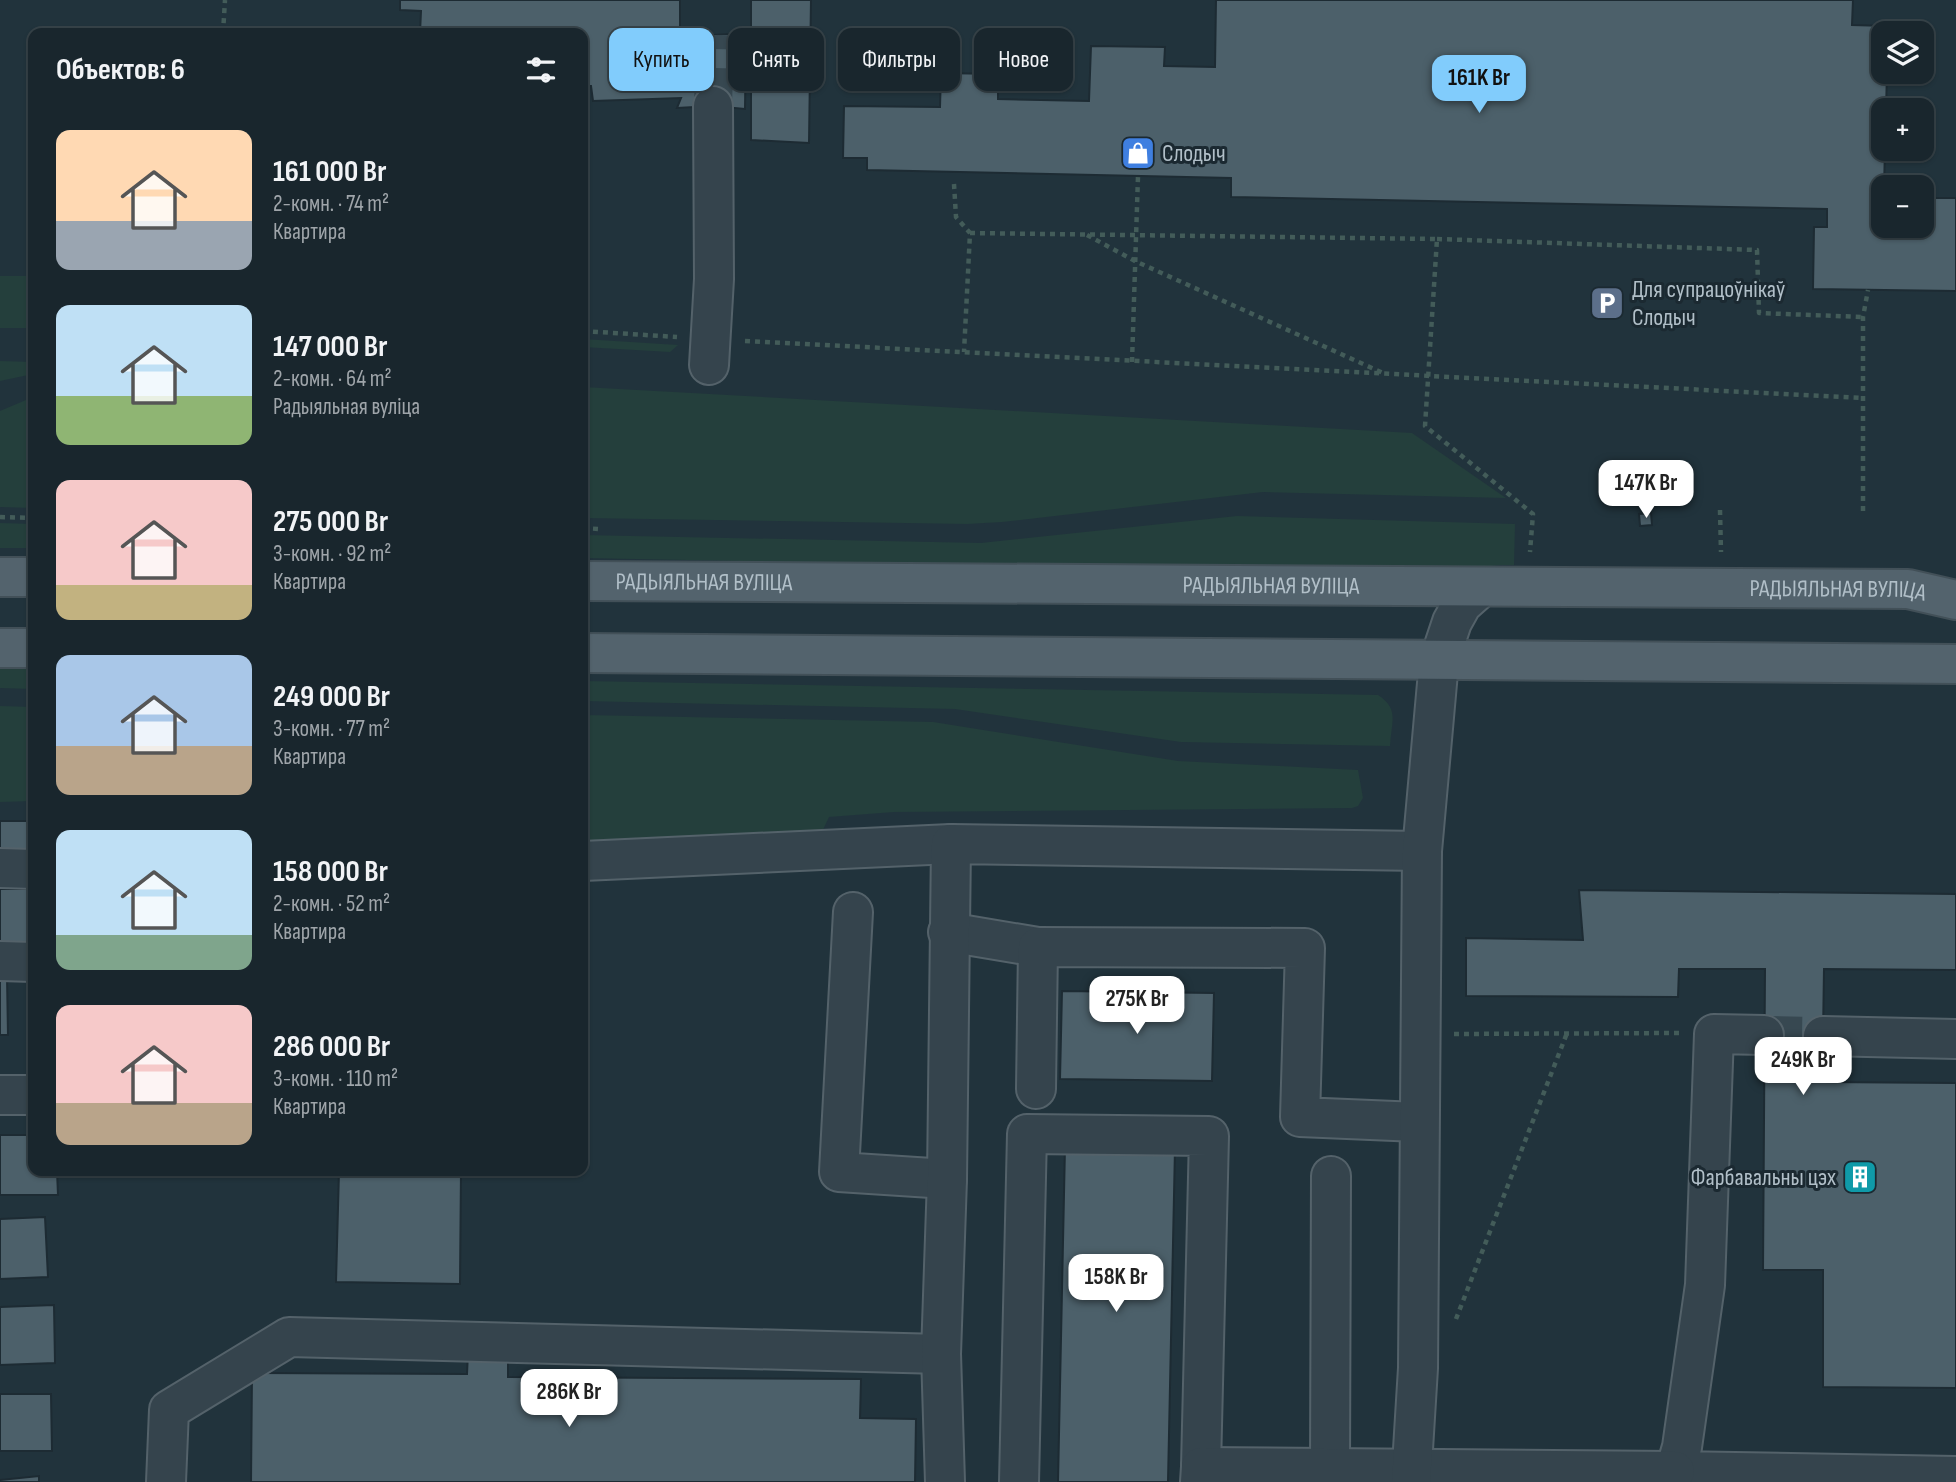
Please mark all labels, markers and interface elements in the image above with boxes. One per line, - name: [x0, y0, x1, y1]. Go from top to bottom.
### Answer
- map controls: [1871, 21, 1934, 238]
- button: layers: [1871, 21, 1934, 84]
- chip: Купить: [609, 28, 714, 91]
- chip: Снять: [728, 28, 824, 91]
- chip: Фильтры: [838, 28, 960, 91]
- chip: Новое: [974, 28, 1073, 91]
- icon: filters: [522, 51, 560, 89]
- text: Объектов: 6: [56, 52, 185, 88]
- pin: 161K Br: [1414, 55, 1544, 115]
- text: 161K Br: [1448, 64, 1510, 92]
- button: +: [1871, 98, 1934, 161]
- shop icon: Слодыч: [1119, 134, 1157, 172]
- place label: Слодыч: [1162, 139, 1226, 168]
- text: 161 000 Br: [273, 154, 386, 190]
- icon: home: [112, 158, 196, 242]
- button: −: [1871, 175, 1934, 238]
- text: 2-комн. · 74 m²: [273, 190, 389, 218]
- text: Квартира: [273, 218, 346, 246]
- place label: Для супрацоўнікаў Слодыч: [1632, 275, 1785, 332]
- parking icon: Для супрацоўнікаў Слодыч: [1588, 284, 1626, 322]
- text: 147 000 Br: [273, 329, 387, 365]
- icon: home: [112, 333, 196, 417]
- text: 2-комн. · 64 m²: [273, 365, 392, 393]
- text: Радыяльная вуліца: [273, 393, 420, 421]
- pin: 147K Br: [1581, 461, 1711, 520]
- text: 147K Br: [1615, 469, 1677, 497]
- text: 275 000 Br: [273, 504, 388, 540]
- icon: home: [112, 508, 196, 592]
- text: 3-комн. · 92 m²: [273, 540, 391, 568]
- street label: РАДЫЯЛЬНАЯ ВУЛІЦА: [615, 567, 793, 597]
- text: Квартира: [273, 568, 346, 596]
- street label: РАДЫЯЛЬНАЯ ВУЛІЦА: [1182, 570, 1360, 600]
- street label: РАДЫЯЛЬНАЯ ВУЛІЦА: [1749, 574, 1930, 607]
- text: 249 000 Br: [273, 679, 390, 715]
- icon: home: [112, 683, 196, 767]
- text: 3-комн. · 77 m²: [273, 715, 390, 743]
- text: Квартира: [273, 743, 346, 771]
- text: 158 000 Br: [273, 854, 388, 890]
- icon: home: [112, 858, 196, 942]
- text: 2-комн. · 52 m²: [273, 890, 390, 918]
- text: Квартира: [273, 918, 346, 946]
- pin: 275K Br: [1072, 976, 1202, 1036]
- text: 275K Br: [1105, 985, 1169, 1013]
- text: 286 000 Br: [273, 1029, 390, 1065]
- icon: home: [112, 1033, 196, 1117]
- pin: 249K Br: [1738, 1038, 1868, 1097]
- text: 249K Br: [1771, 1046, 1835, 1074]
- text: 3-комн. · 110 m²: [273, 1065, 398, 1093]
- text: Квартира: [273, 1093, 346, 1121]
- building icon: Фарбавальны цэх: [1841, 1158, 1879, 1196]
- place label: Фарбавальны цэх: [1691, 1163, 1836, 1192]
- pin: 158K Br: [1051, 1254, 1181, 1314]
- text: 158K Br: [1084, 1263, 1148, 1291]
- pin: 286K Br: [504, 1370, 634, 1429]
- text: 286K Br: [537, 1378, 601, 1406]

